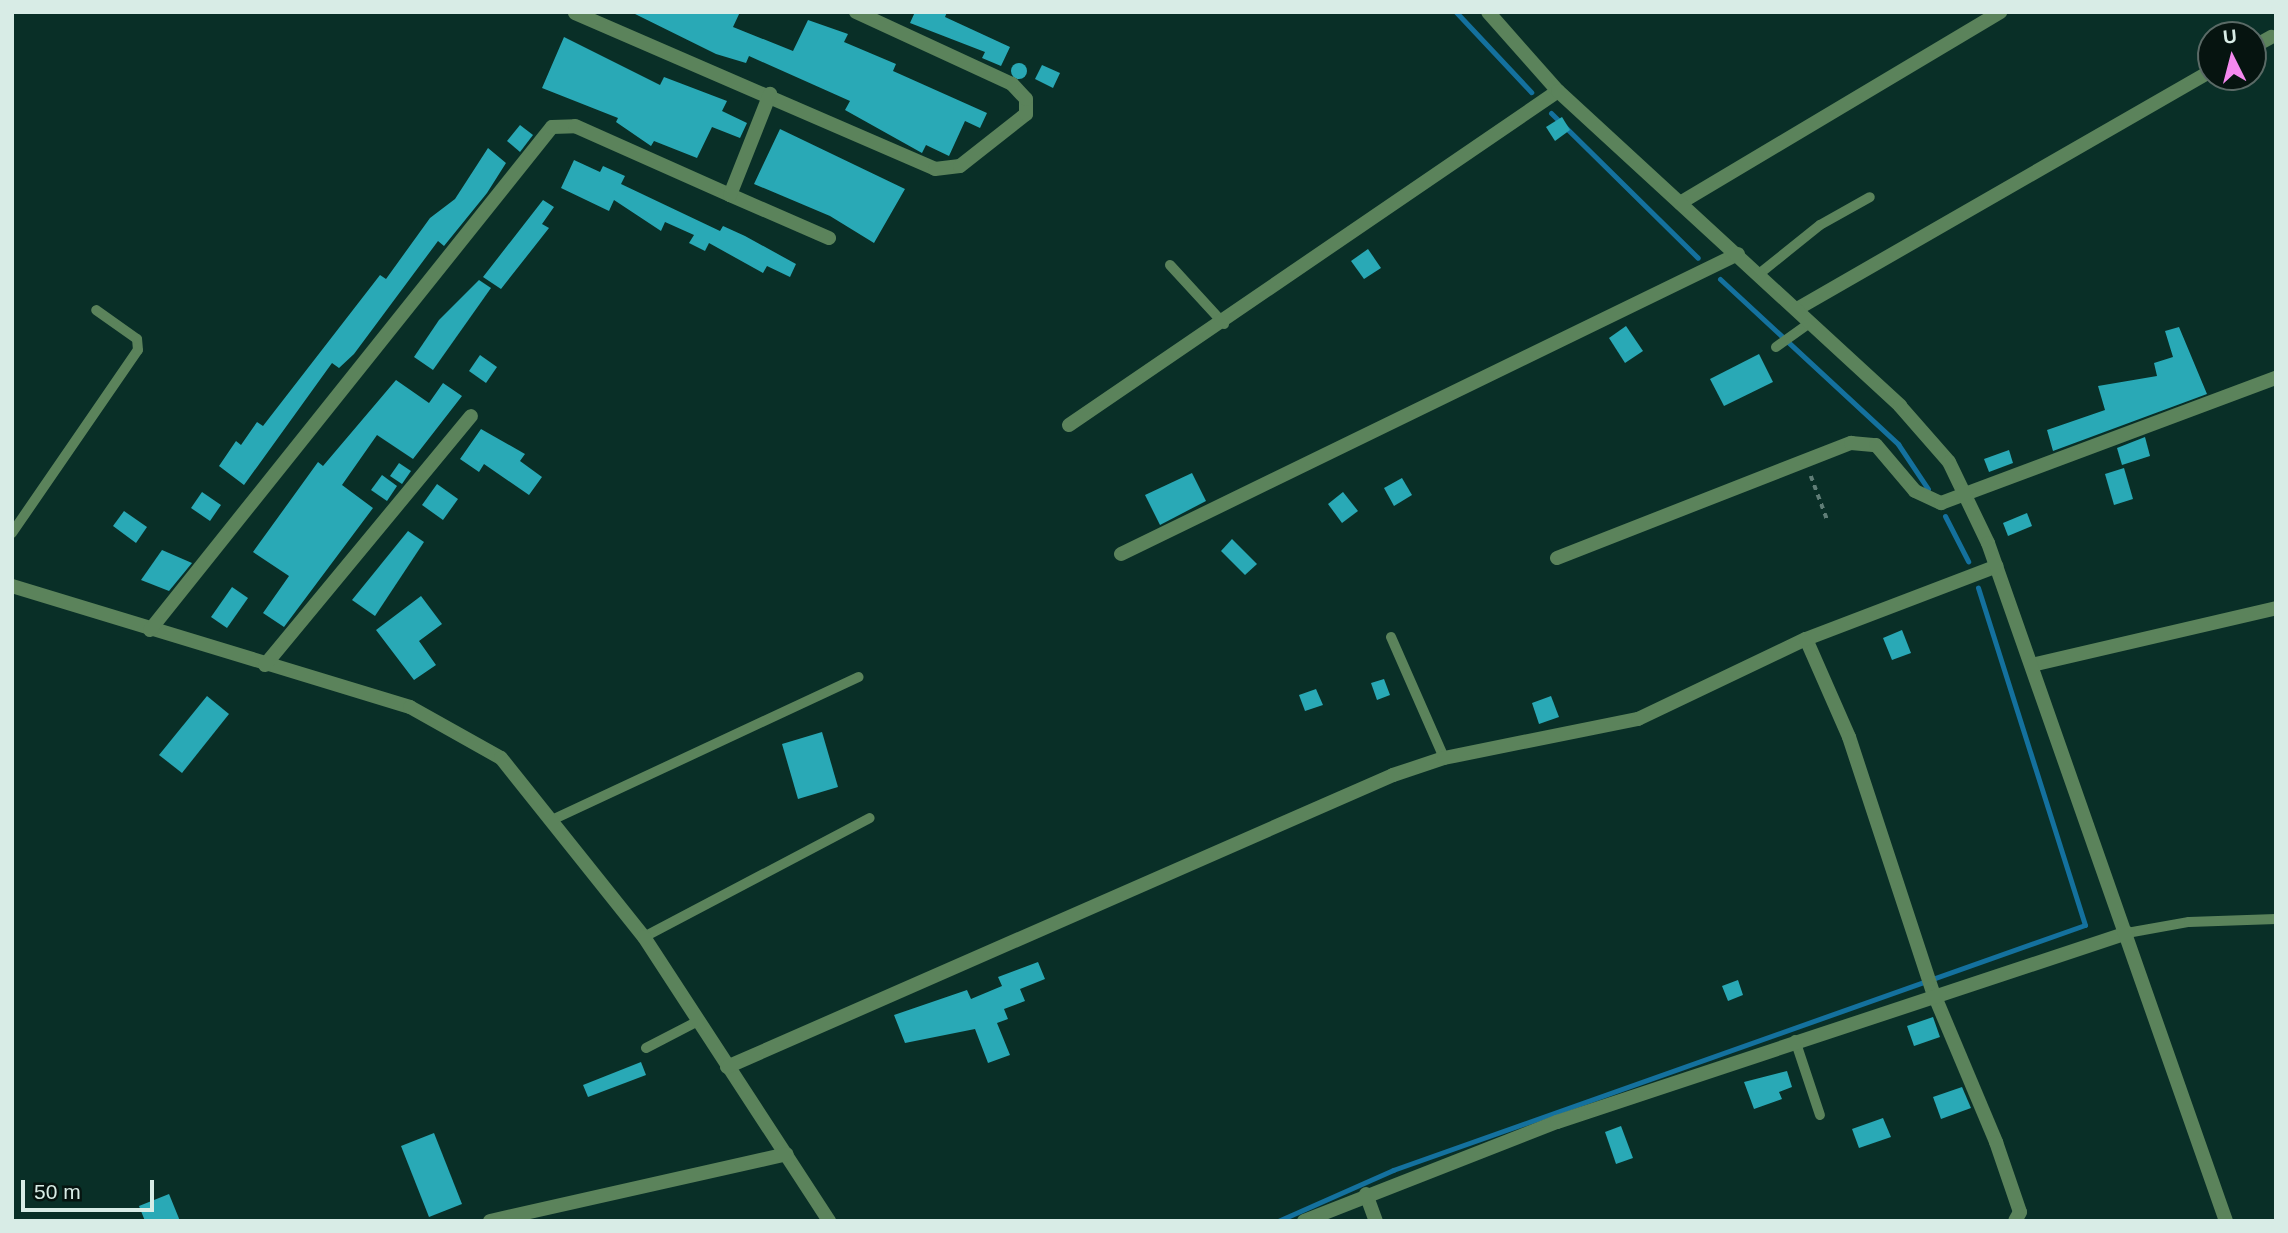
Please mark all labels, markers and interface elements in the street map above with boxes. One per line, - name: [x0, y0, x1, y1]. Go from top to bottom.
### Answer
- north arrow: [2197, 21, 2267, 91]
- text: U: [2222, 25, 2238, 48]
- scale bar: [24, 1166, 158, 1210]
- text: 50 m: [34, 1180, 81, 1203]

